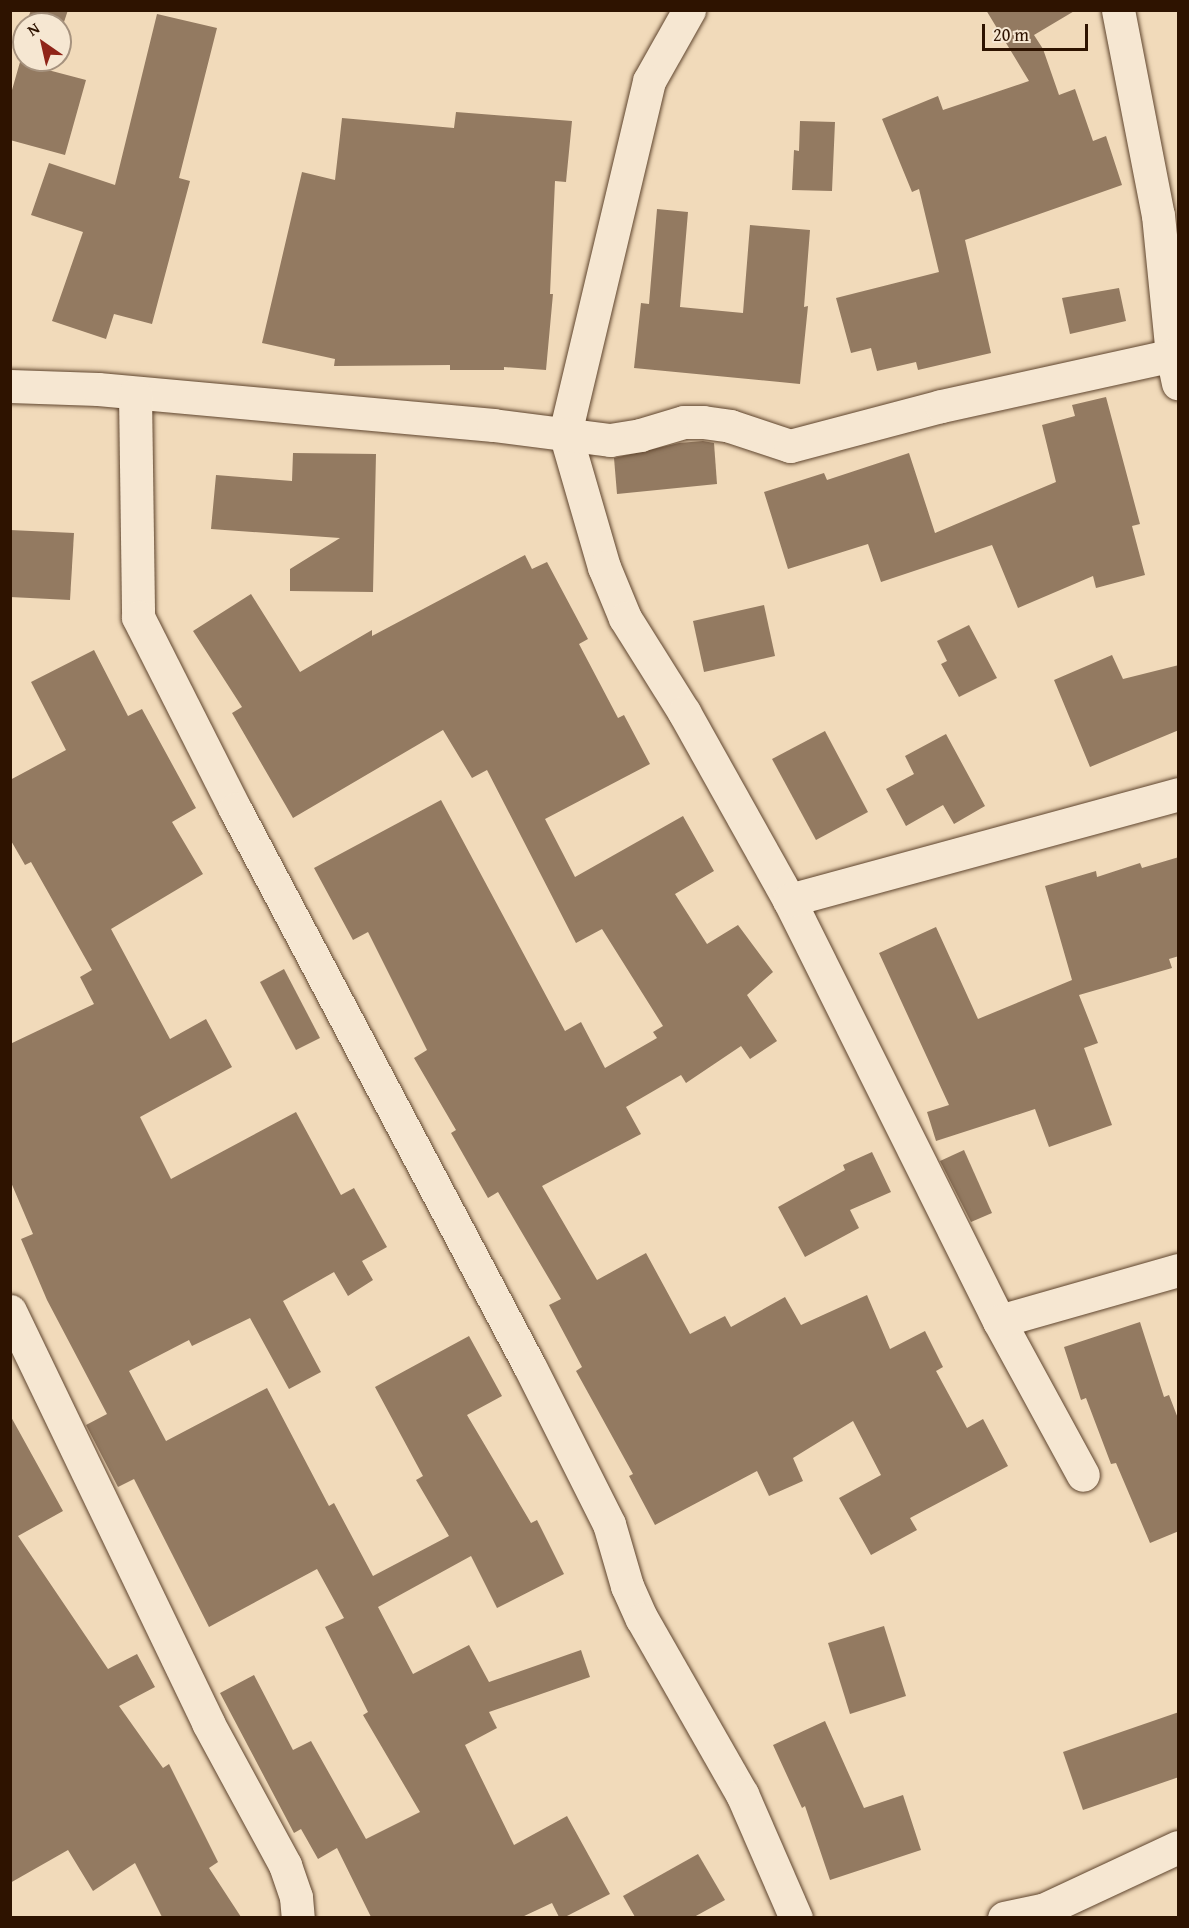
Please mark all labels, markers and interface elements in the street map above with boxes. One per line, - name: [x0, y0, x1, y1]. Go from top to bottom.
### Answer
- north arrow: [12, 12, 72, 72]
- scale bar: [985, 12, 1092, 50]
- text: N: [22, 16, 44, 42]
- text: 20 m: [993, 21, 1029, 48]

